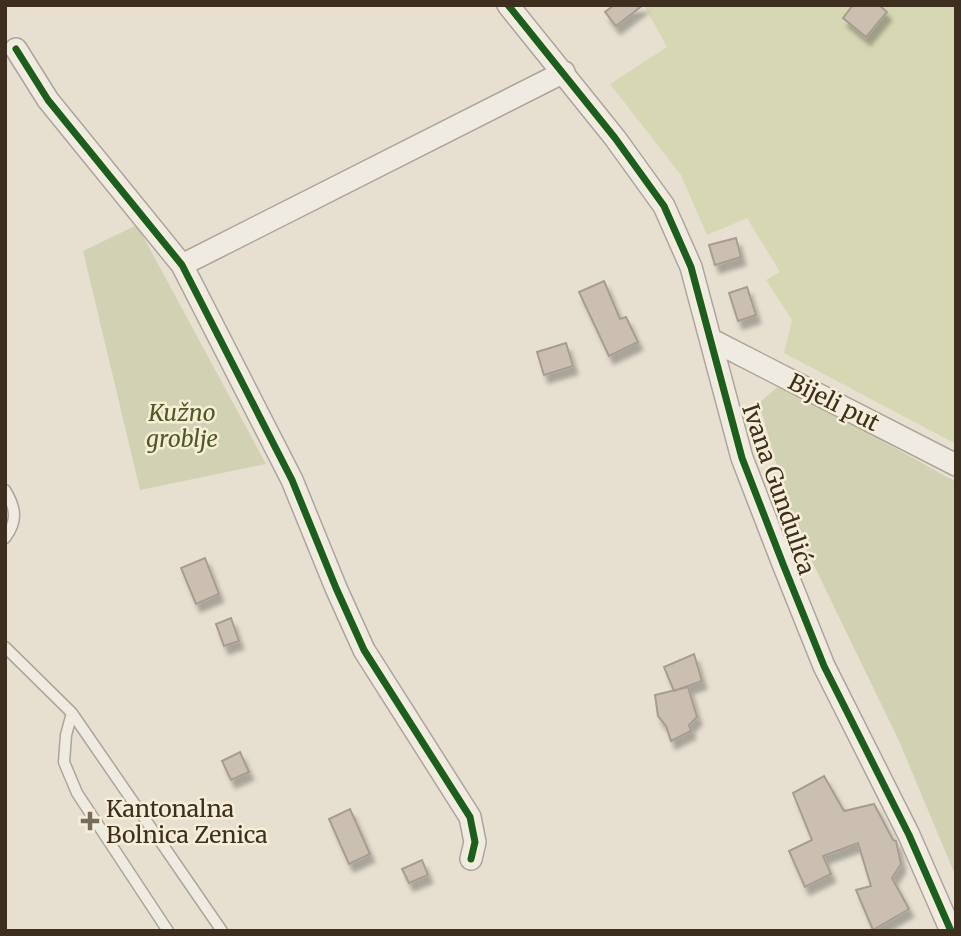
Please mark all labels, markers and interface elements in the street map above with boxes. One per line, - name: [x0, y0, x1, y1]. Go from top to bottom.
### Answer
- street label: Bijeli put: [784, 367, 885, 437]
- park label: Kužno groblje: [146, 398, 218, 453]
- street label: Ivana Gundulića: [736, 400, 822, 578]
- place label: Kantonalna Bolnica Zenica: [106, 794, 268, 849]
- marker: Kantonalna Bolnica Zenica: [80, 811, 100, 831]

